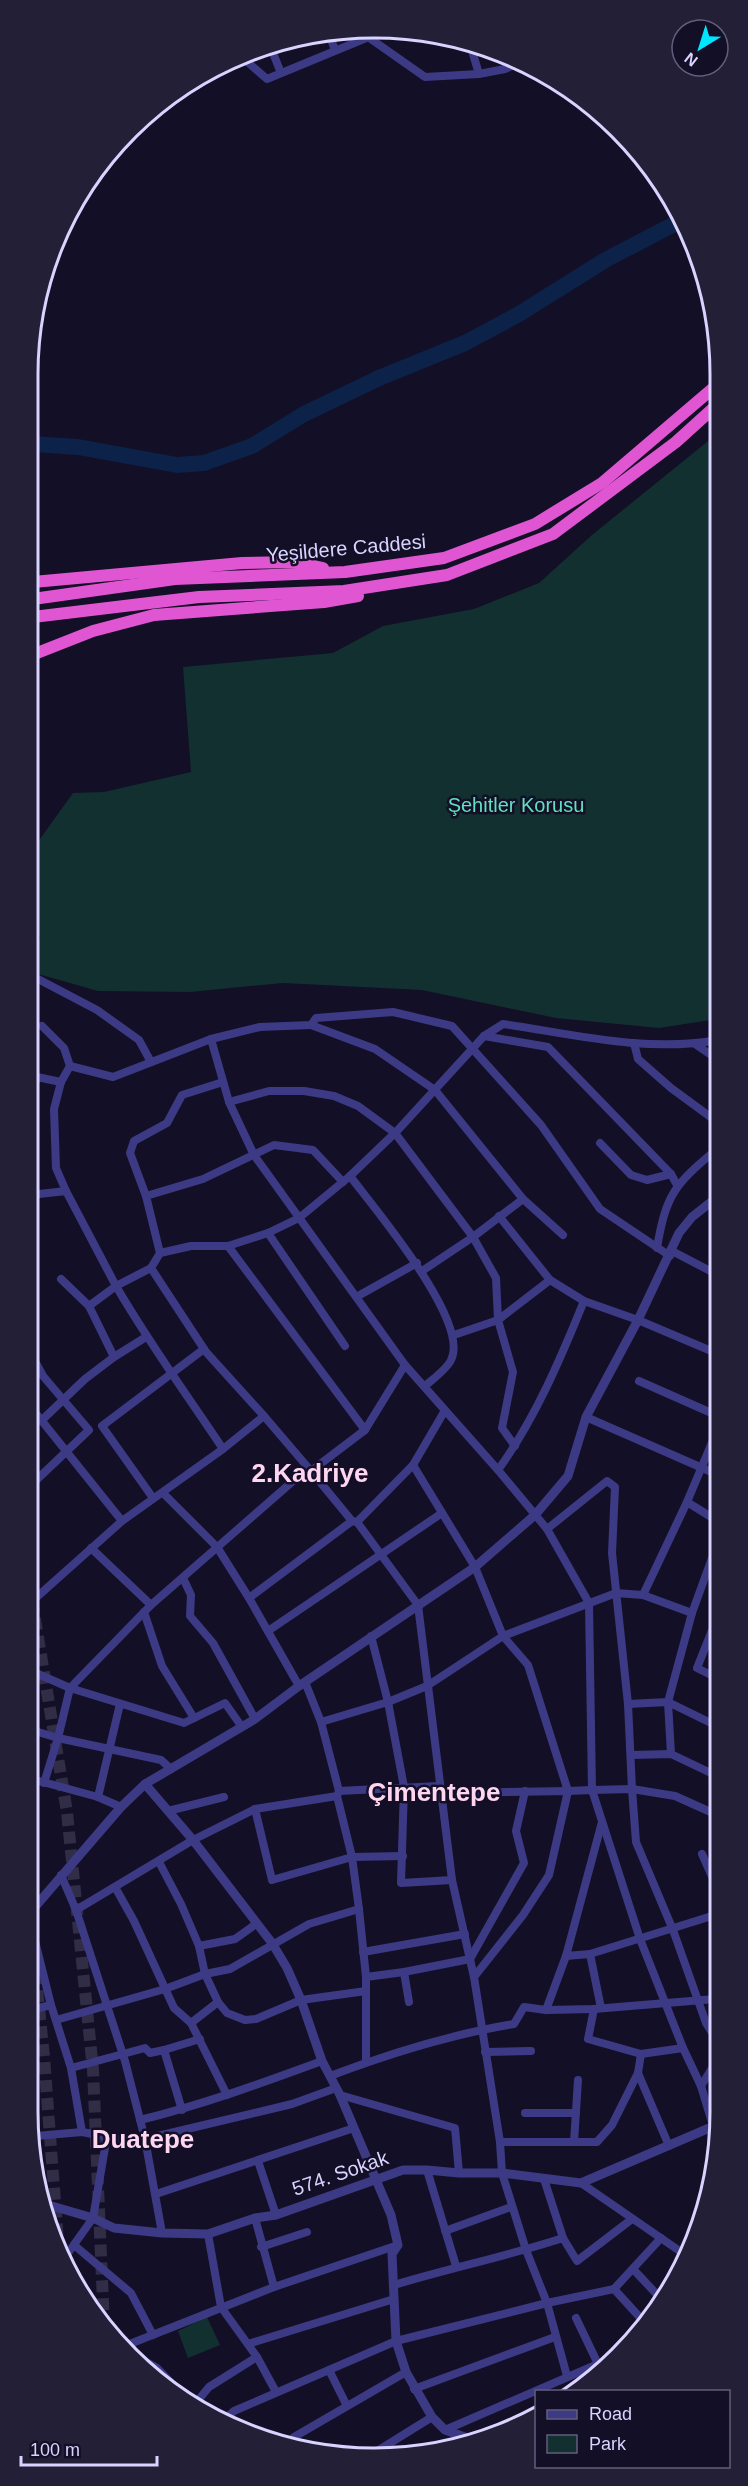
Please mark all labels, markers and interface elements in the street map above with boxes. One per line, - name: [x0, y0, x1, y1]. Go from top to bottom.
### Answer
- north arrow: [670, 18, 730, 78]
- text: N: [681, 49, 701, 70]
- street label: Yeşildere Caddesi: [265, 530, 427, 566]
- park label: Şehitler Korusu: [448, 794, 584, 816]
- district label: 2.Kadriye: [251, 1458, 369, 1488]
- district label: Çimentepe: [368, 1777, 500, 1807]
- district label: Duatepe: [92, 2124, 194, 2154]
- street label: 574. Sokak: [289, 2146, 392, 2200]
- legend: [535, 2390, 730, 2468]
- text: Road: [589, 2404, 632, 2424]
- scale bar: [21, 2429, 158, 2467]
- text: Park: [589, 2434, 627, 2454]
- text: 100 m: [30, 2440, 80, 2460]

